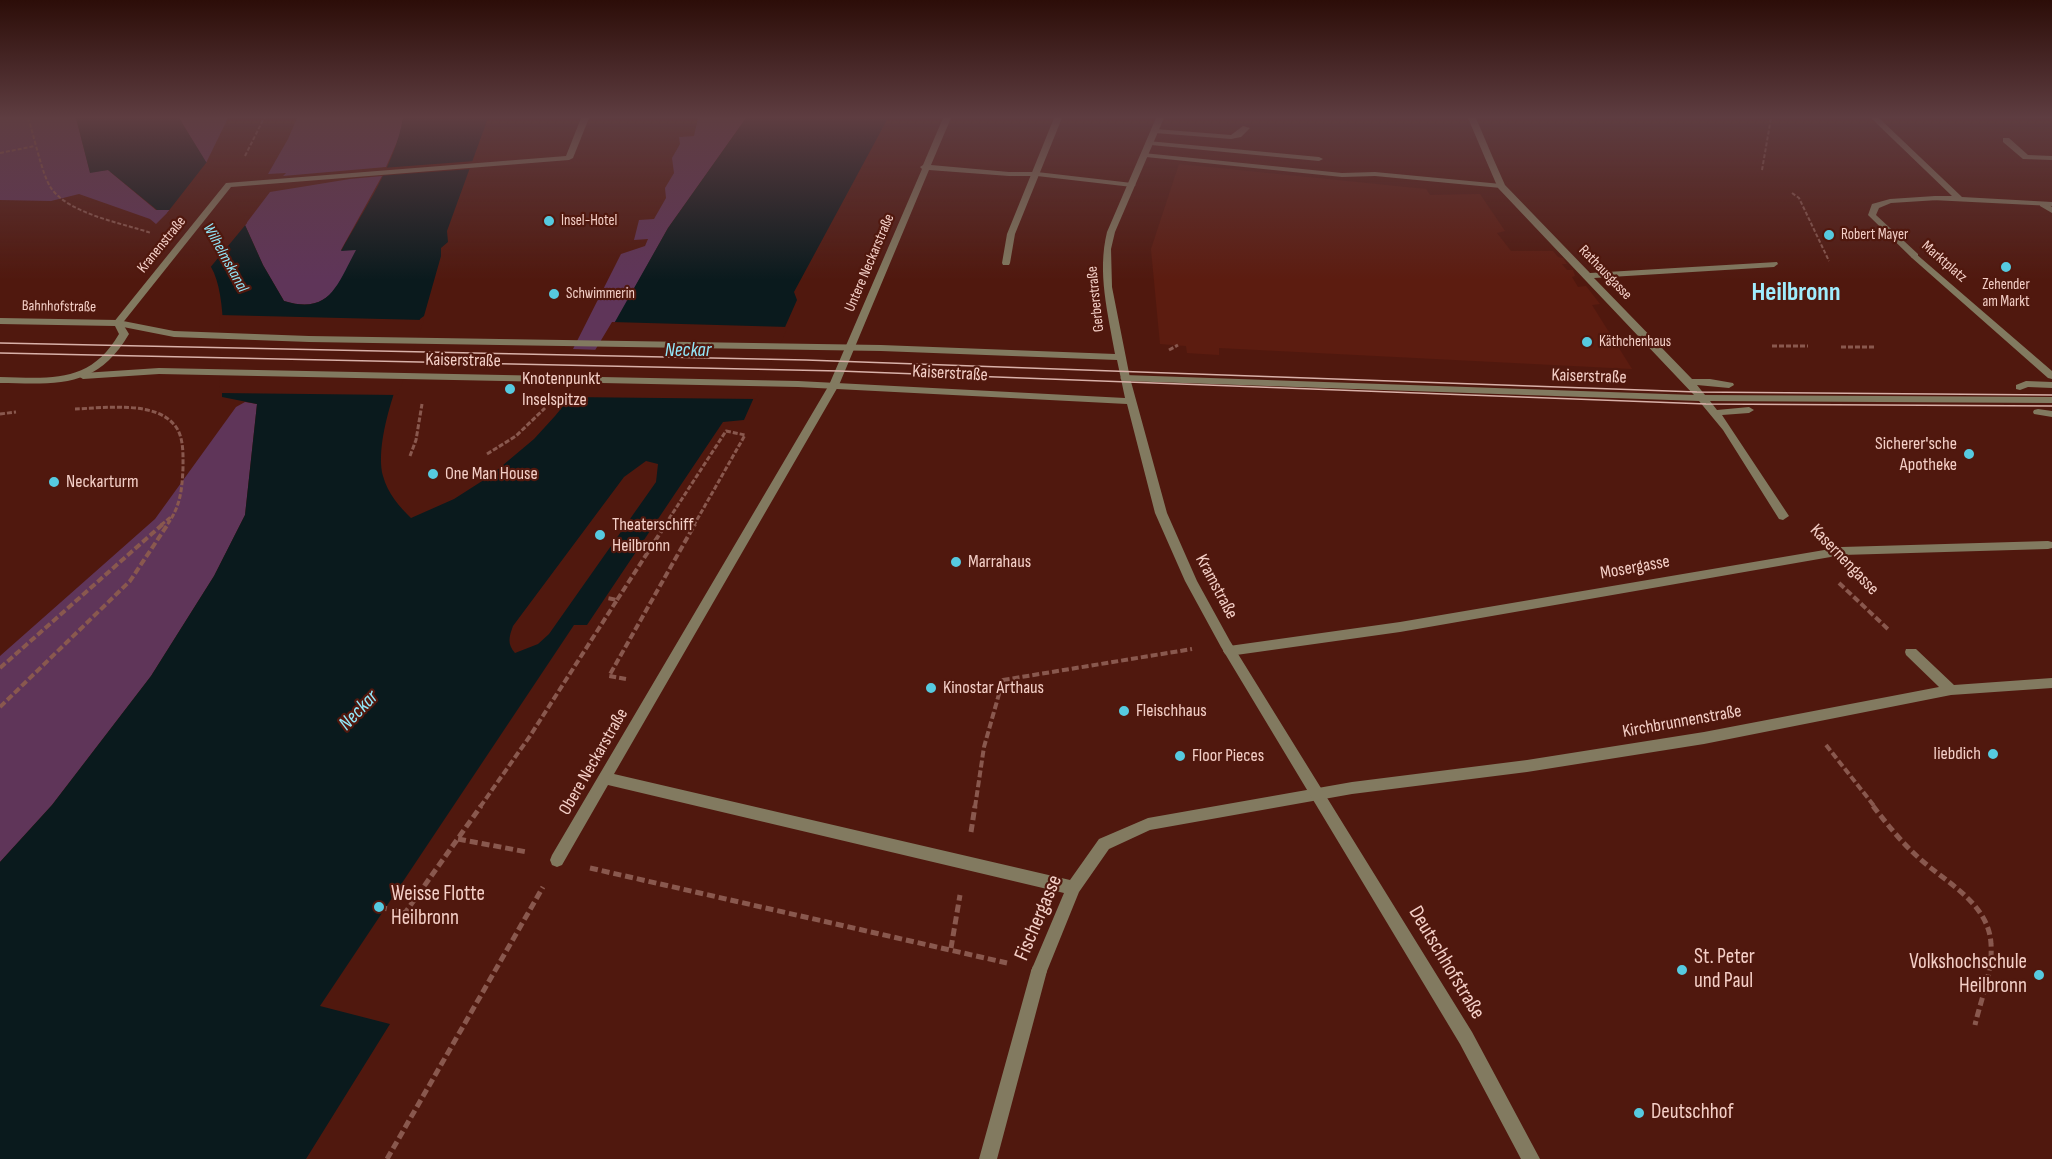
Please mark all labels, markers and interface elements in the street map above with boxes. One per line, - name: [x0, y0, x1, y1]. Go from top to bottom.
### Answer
- street label: Untere Neckarstraße: [841, 211, 899, 315]
- place label: Insel-Hotel: [561, 212, 617, 230]
- street label: Kranenstraße: [134, 213, 190, 277]
- marker: Insel-Hotel: [542, 214, 556, 228]
- water label: Wilhelmskanal: [198, 220, 252, 296]
- place label: Robert Mayer: [1841, 226, 1908, 244]
- marker: Robert Mayer: [1822, 228, 1836, 242]
- street label: Marktplatz: [1918, 237, 1970, 287]
- street label: Rathausgasse: [1575, 242, 1635, 304]
- marker: Zehender am Markt: [1999, 260, 2013, 274]
- street label: Gerberstraße: [1084, 265, 1108, 333]
- place label: Zehender am Markt: [1982, 276, 2030, 311]
- district label: Heilbronn: [1751, 277, 1841, 309]
- place label: Schwimmerin: [566, 285, 635, 303]
- marker: Schwimmerin: [547, 287, 561, 301]
- street label: Bahnhofstraße: [22, 297, 96, 317]
- place label: Käthchenhaus: [1599, 333, 1671, 351]
- marker: Käthchenhaus: [1580, 335, 1594, 349]
- water label: Neckar: [665, 339, 711, 363]
- street label: Kaiserstraße: [425, 350, 501, 372]
- street label: Kaiserstraße: [912, 361, 988, 387]
- street label: Kaiserstraße: [1551, 365, 1627, 389]
- place label: Knotenpunkt Inselspitze: [522, 368, 601, 410]
- marker: Knotenpunkt Inselspitze: [503, 382, 517, 396]
- place label: Sicherer'sche Apotheke: [1875, 433, 1957, 476]
- marker: Sicherer'sche Apotheke: [1962, 447, 1976, 461]
- place label: One Man House: [445, 463, 538, 485]
- marker: One Man House: [426, 467, 440, 481]
- place label: Neckarturm: [66, 471, 139, 493]
- marker: Neckarturm: [47, 475, 61, 489]
- place label: Theaterschiff Heilbronn: [612, 514, 694, 556]
- street label: Kasernengasse: [1805, 520, 1883, 600]
- marker: Theaterschiff Heilbronn: [593, 528, 607, 542]
- place label: Marrahaus: [968, 551, 1031, 573]
- street label: Kramstraße: [1190, 551, 1242, 623]
- street label: Mosergasse: [1598, 551, 1672, 585]
- marker: Marrahaus: [949, 555, 963, 569]
- place label: Kinostar Arthaus: [943, 677, 1044, 699]
- marker: Kinostar Arthaus: [924, 681, 938, 695]
- water label: Neckar: [334, 686, 384, 736]
- place label: Fleischhaus: [1136, 700, 1207, 722]
- street label: Kirchbrunnenstraße: [1621, 701, 1743, 743]
- marker: Fleischhaus: [1117, 704, 1131, 718]
- street label: Obere Neckarstraße: [555, 705, 633, 819]
- place label: liebdich: [1933, 743, 1981, 765]
- place label: Floor Pieces: [1192, 745, 1264, 767]
- marker: liebdich: [1986, 747, 2000, 761]
- marker: Floor Pieces: [1173, 749, 1187, 763]
- street label: Fischergasse: [1010, 871, 1068, 965]
- place label: Weisse Flotte Heilbronn: [391, 882, 485, 932]
- marker: Weisse Flotte Heilbronn: [372, 900, 386, 914]
- street label: Deutschhofstraße: [1402, 902, 1490, 1024]
- place label: St. Peter und Paul: [1694, 945, 1755, 995]
- place label: Volkshochschule Heilbronn: [1909, 950, 2027, 1000]
- marker: St. Peter und Paul: [1675, 963, 1689, 977]
- marker: Volkshochschule Heilbronn: [2032, 968, 2046, 982]
- place label: Deutschhof: [1651, 1100, 1733, 1126]
- marker: Deutschhof: [1632, 1106, 1646, 1120]

